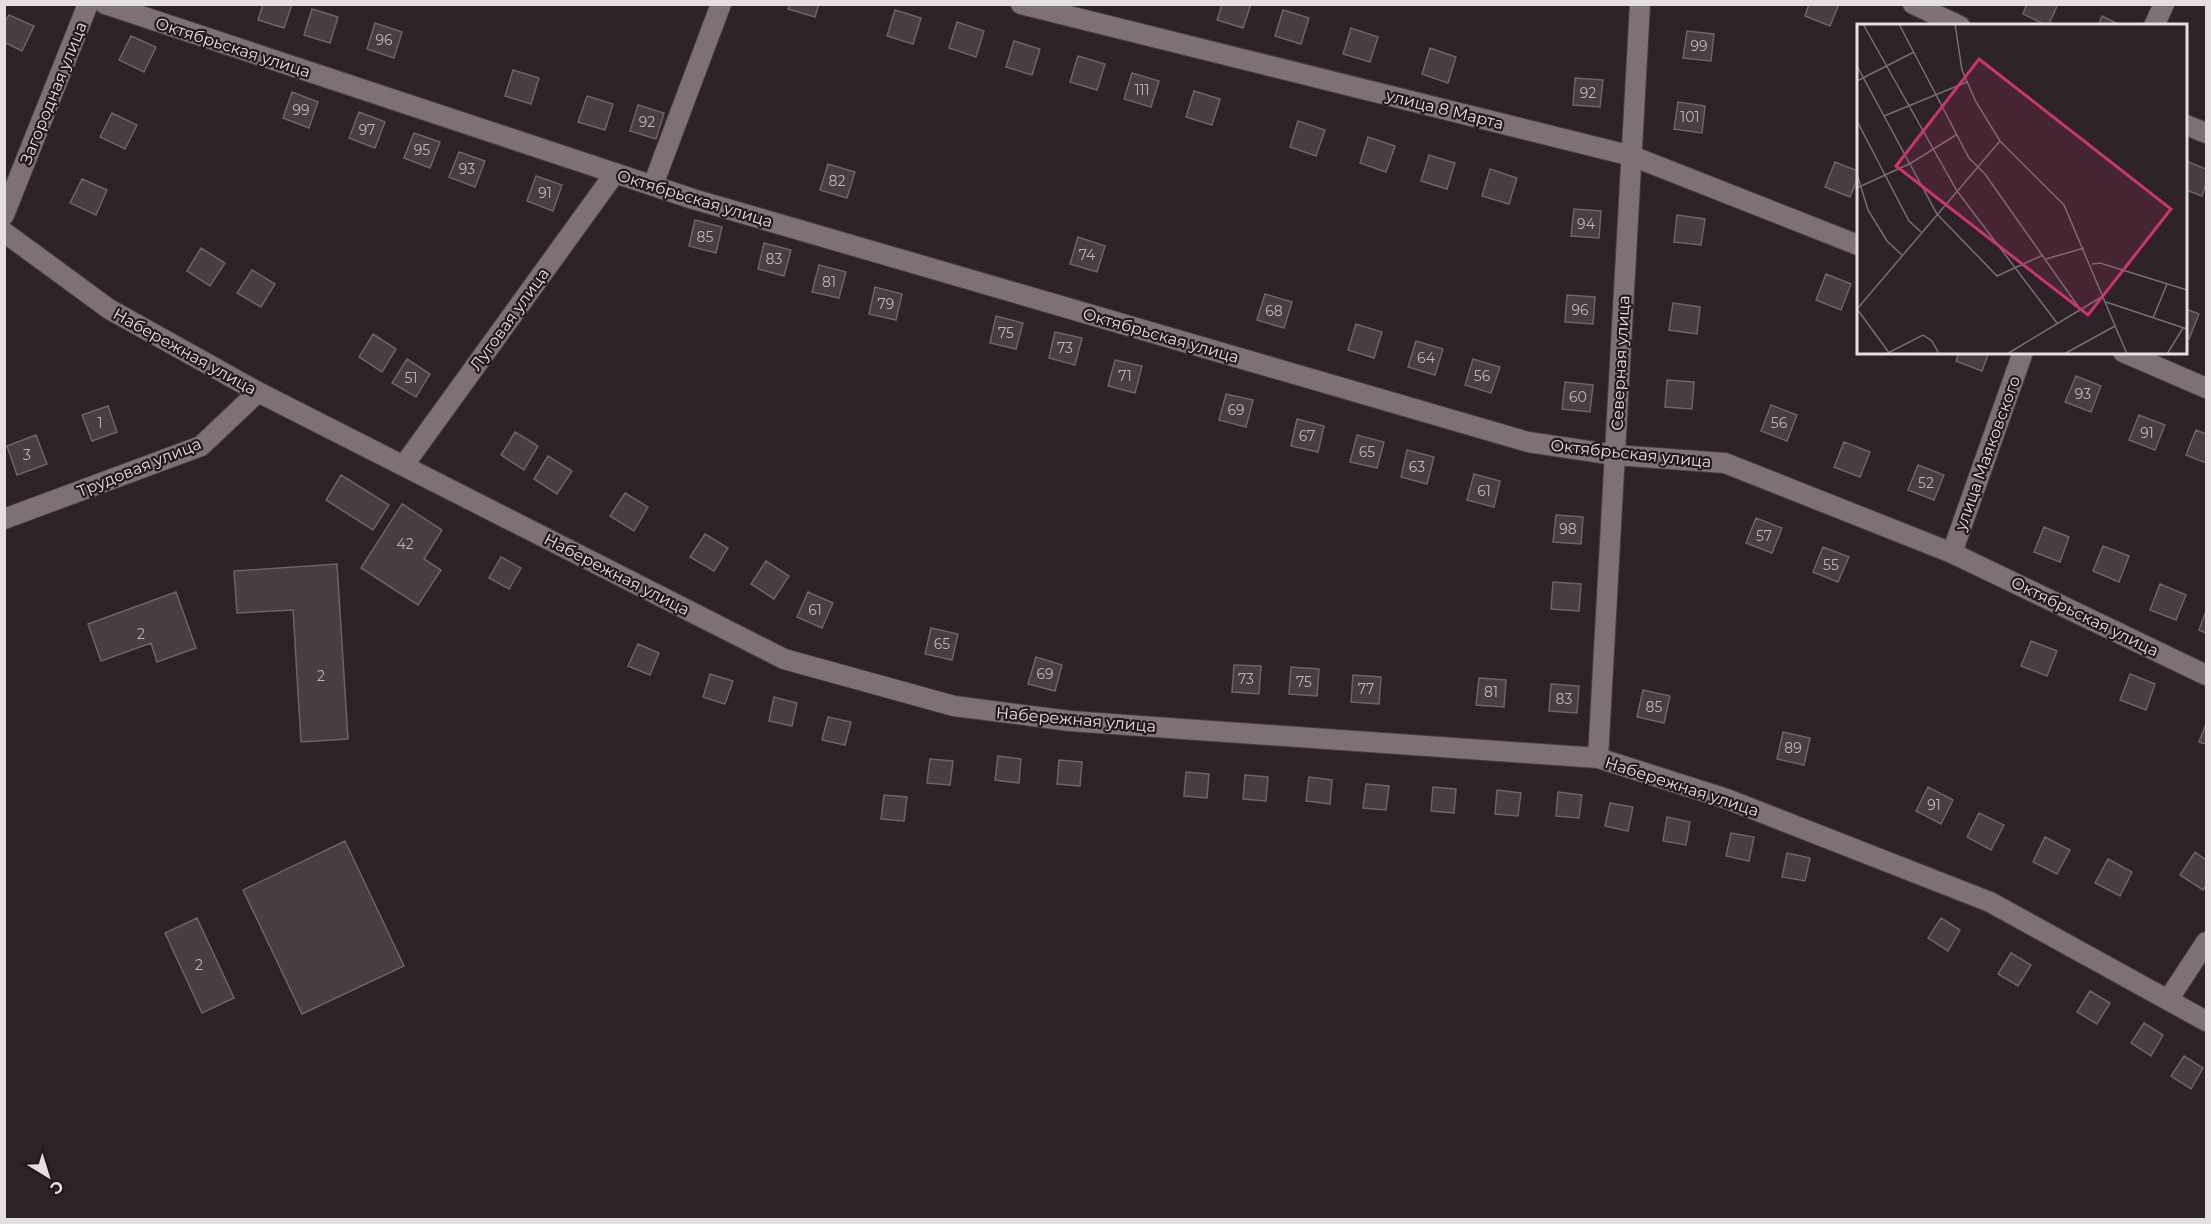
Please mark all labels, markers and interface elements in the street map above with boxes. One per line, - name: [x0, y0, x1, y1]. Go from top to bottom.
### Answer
- street label: Октябрьская улица: [153, 13, 313, 81]
- street label: Загородная улица: [16, 19, 91, 167]
- inset map: [1857, 24, 2187, 354]
- house number: 96: [375, 31, 393, 49]
- house number: 99: [1690, 37, 1708, 55]
- house number: 111: [1134, 81, 1150, 99]
- house number: 92: [1580, 84, 1596, 102]
- street label: улица 8 Марта: [1383, 85, 1506, 133]
- house number: 99: [292, 101, 310, 119]
- house number: 101: [1680, 108, 1700, 126]
- house number: 92: [639, 113, 655, 131]
- house number: 97: [359, 121, 375, 139]
- house number: 95: [414, 141, 430, 159]
- house number: 93: [459, 160, 475, 178]
- street label: Октябрьская улица: [615, 166, 775, 231]
- house number: 82: [829, 172, 845, 190]
- house number: 91: [538, 184, 552, 202]
- house number: 94: [1577, 215, 1596, 233]
- house number: 85: [697, 228, 714, 246]
- house number: 74: [1079, 246, 1096, 264]
- house number: 83: [766, 250, 783, 268]
- street label: Луговая улица: [466, 264, 553, 374]
- house number: 81: [822, 273, 836, 291]
- house number: 79: [878, 295, 894, 313]
- street label: Северная улица: [1607, 295, 1634, 431]
- house number: 96: [1571, 301, 1589, 319]
- house number: 68: [1265, 302, 1283, 320]
- street label: Набережная улица: [110, 304, 260, 399]
- street label: Октябрьская улица: [1081, 304, 1241, 367]
- house number: 75: [998, 324, 1014, 342]
- house number: 73: [1057, 339, 1073, 357]
- house number: 64: [1417, 349, 1436, 367]
- house number: 71: [1118, 367, 1132, 385]
- house number: 56: [1474, 367, 1491, 385]
- house number: 51: [405, 369, 417, 387]
- street label: улица Маяковского: [1950, 373, 2024, 534]
- house number: 93: [2075, 385, 2091, 403]
- house number: 60: [1569, 388, 1587, 406]
- house number: 69: [1227, 401, 1245, 419]
- house number: 1: [97, 414, 103, 432]
- house number: 56: [1771, 414, 1788, 432]
- house number: 91: [2140, 424, 2154, 442]
- house number: 67: [1299, 427, 1315, 445]
- street label: Трудовая улица: [74, 434, 204, 501]
- street label: Октябрьская улица: [1550, 436, 1712, 471]
- house number: 65: [1359, 443, 1375, 461]
- house number: 3: [23, 446, 31, 464]
- house number: 63: [1409, 458, 1425, 476]
- house number: 52: [1918, 474, 1934, 492]
- house number: 61: [1477, 482, 1491, 500]
- house number: 98: [1559, 520, 1577, 538]
- house number: 57: [1756, 527, 1772, 545]
- street label: Набережная улица: [541, 530, 693, 619]
- house number: 42: [396, 535, 414, 553]
- house number: 55: [1823, 556, 1839, 574]
- street label: Октябрьская улица: [2008, 572, 2162, 660]
- house number: 61: [808, 601, 822, 619]
- house number: 2: [137, 625, 145, 643]
- house number: 65: [934, 635, 950, 653]
- house number: 69: [1036, 665, 1054, 683]
- house number: 2: [317, 667, 325, 685]
- house number: 73: [1238, 670, 1254, 688]
- house number: 75: [1296, 673, 1312, 691]
- house number: 77: [1358, 680, 1374, 698]
- house number: 81: [1484, 683, 1498, 701]
- house number: 83: [1556, 690, 1573, 708]
- house number: 85: [1646, 698, 1663, 716]
- street label: Набережная улица: [995, 703, 1157, 736]
- house number: 89: [1784, 739, 1802, 757]
- street label: Набережная улица: [1602, 753, 1761, 820]
- house number: 91: [1927, 796, 1941, 814]
- house number: 2: [195, 956, 203, 974]
- north arrow: [18, 1146, 78, 1206]
- text: С: [46, 1176, 67, 1199]

